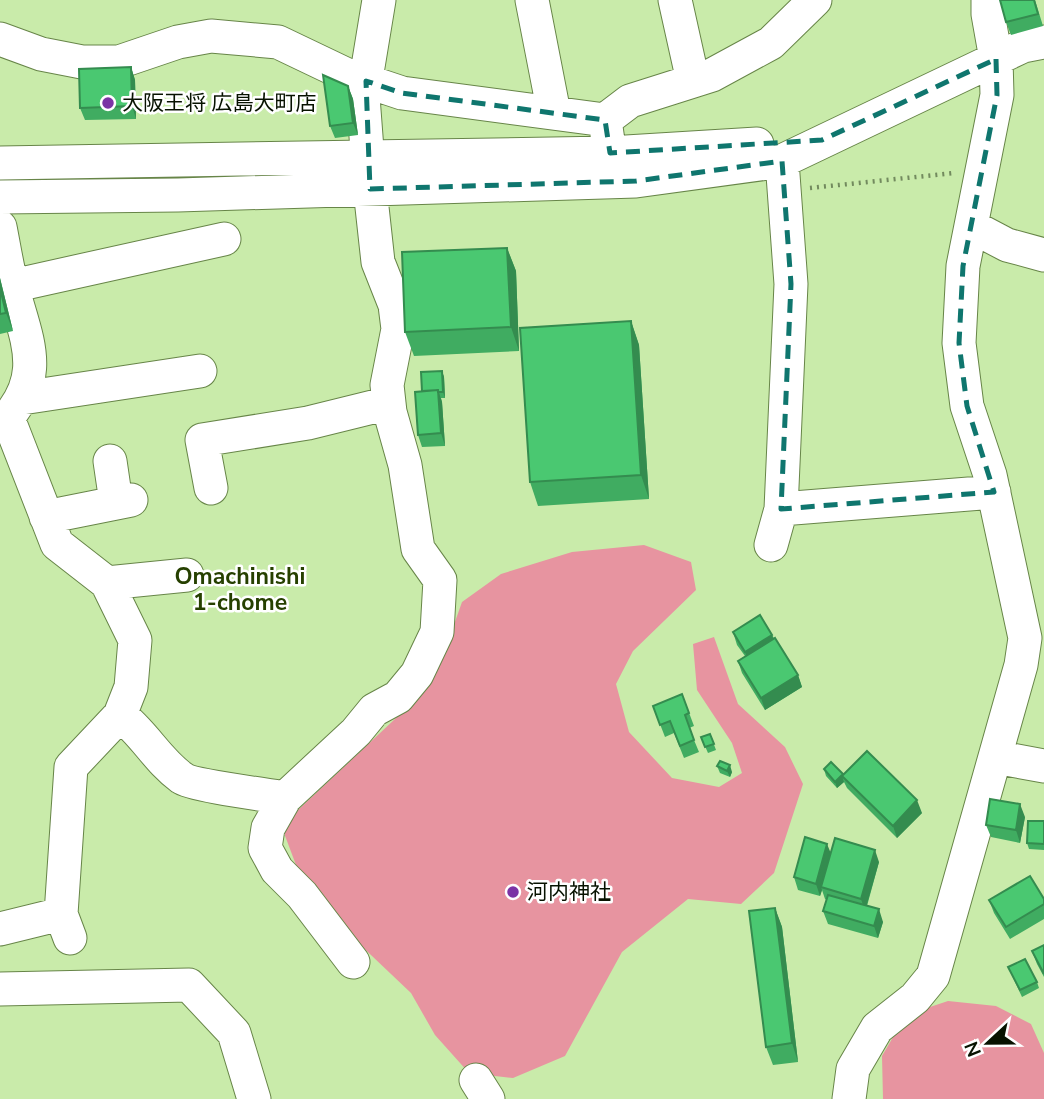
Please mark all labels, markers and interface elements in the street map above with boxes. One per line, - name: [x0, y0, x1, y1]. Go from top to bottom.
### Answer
- place label: 大阪王将 広島大町店: [122, 89, 316, 117]
- marker: 大阪王将 広島大町店: [100, 95, 116, 111]
- district label: Omachinishi 1-chome: [175, 561, 305, 618]
- place label: 河内神社: [527, 878, 611, 906]
- marker: 河内神社: [505, 884, 521, 900]
- north arrow: [953, 1008, 1023, 1078]
- text: N: [958, 1038, 988, 1060]

